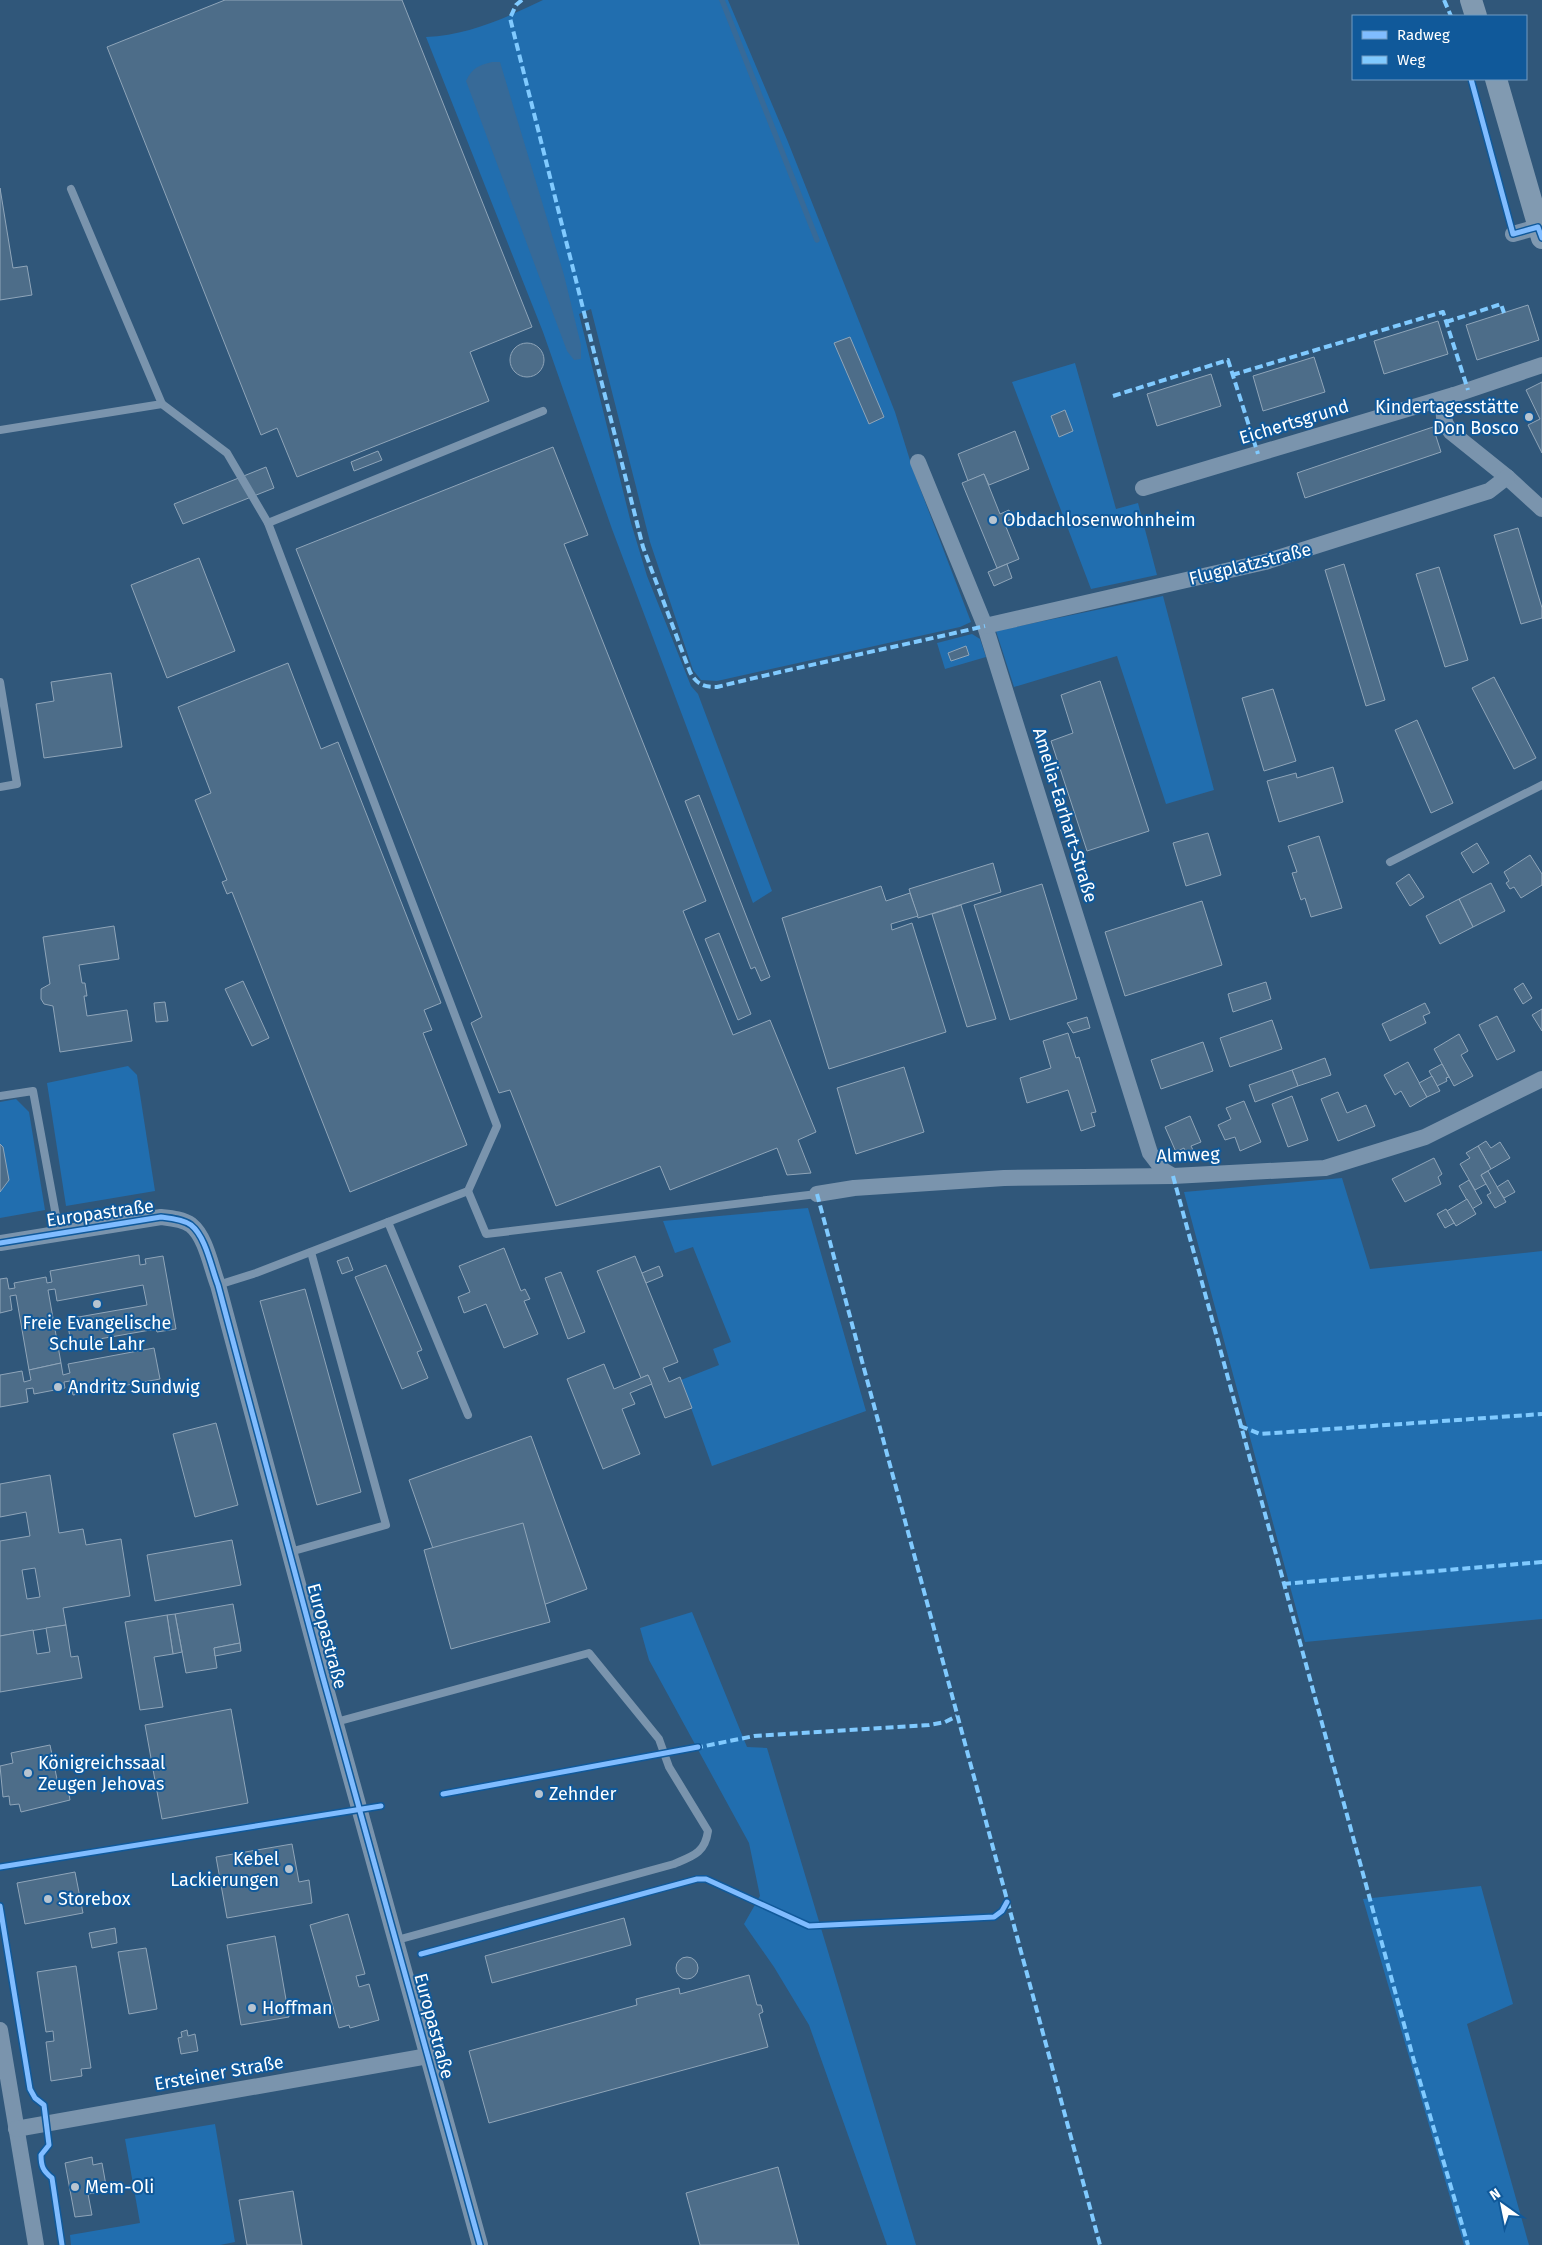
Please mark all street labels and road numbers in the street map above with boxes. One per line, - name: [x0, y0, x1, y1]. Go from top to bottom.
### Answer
- street label: Eichertsgrund: [1236, 395, 1352, 449]
- street label: Flugplatzstraße: [1187, 538, 1313, 590]
- street label: Amelia-Earhart-Straße: [1028, 725, 1102, 905]
- street label: Almweg: [1156, 1143, 1221, 1167]
- street label: Europastraße: [45, 1195, 155, 1231]
- street label: Europastraße: [302, 1581, 352, 1691]
- street label: Europastraße: [409, 1971, 459, 2081]
- street label: Ersteiner Straße: [153, 2051, 285, 2095]

